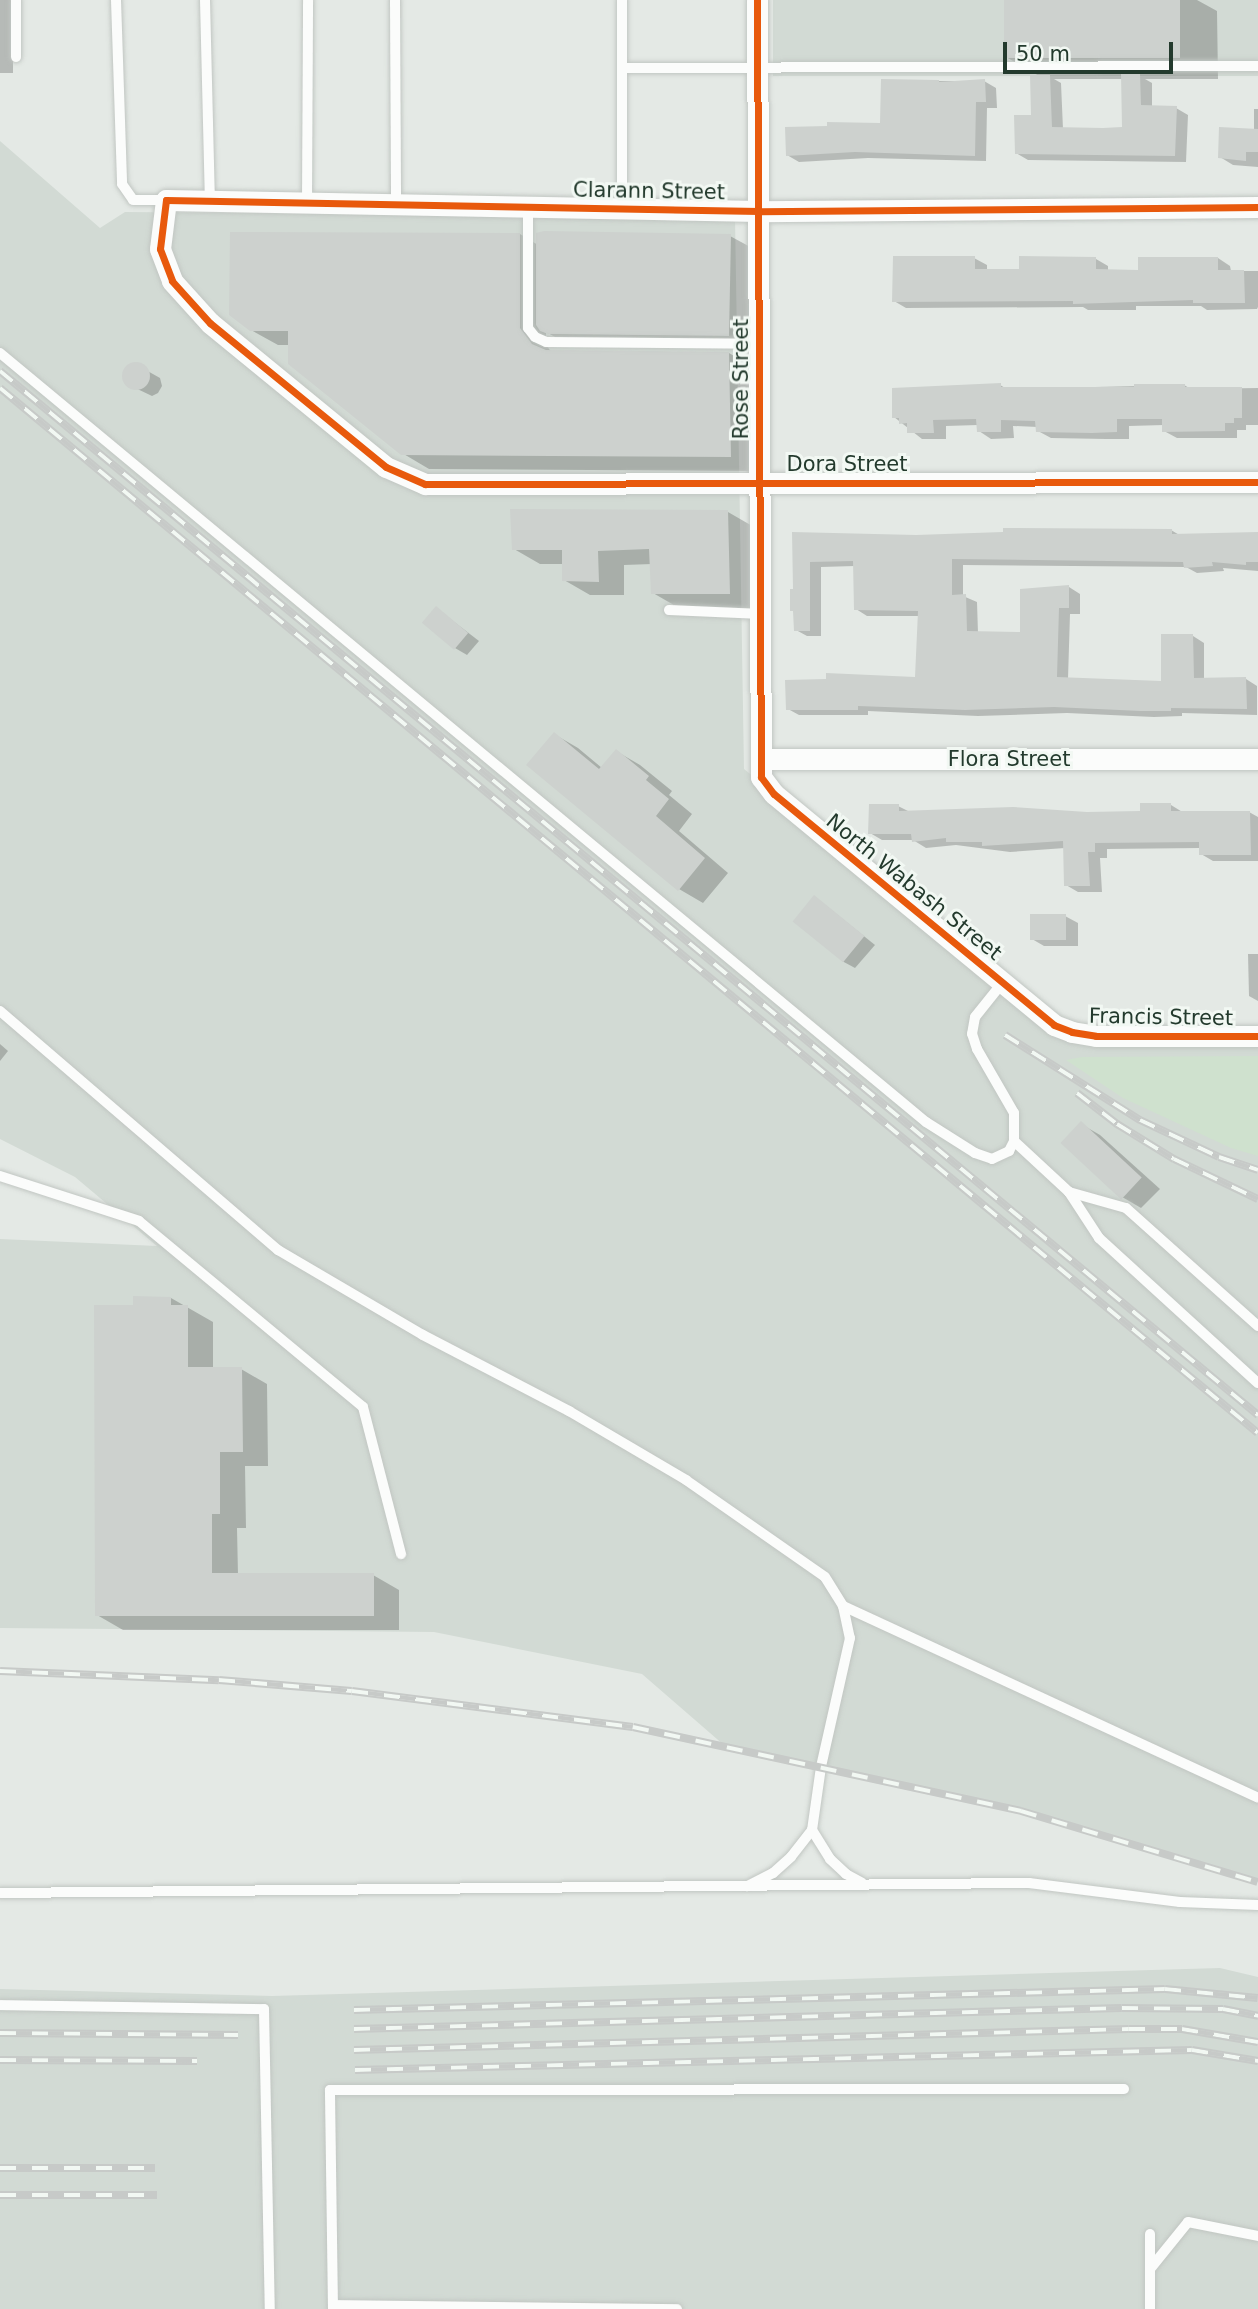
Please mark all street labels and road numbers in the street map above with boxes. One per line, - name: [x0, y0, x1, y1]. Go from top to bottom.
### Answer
- street label: Clarann Street: [573, 177, 725, 205]
- street label: Rose Street: [728, 319, 754, 439]
- street label: Dora Street: [786, 451, 908, 477]
- street label: Flora Street: [948, 746, 1070, 772]
- street label: North Wabash Street: [821, 808, 1007, 966]
- street label: Francis Street: [1089, 1003, 1233, 1031]

